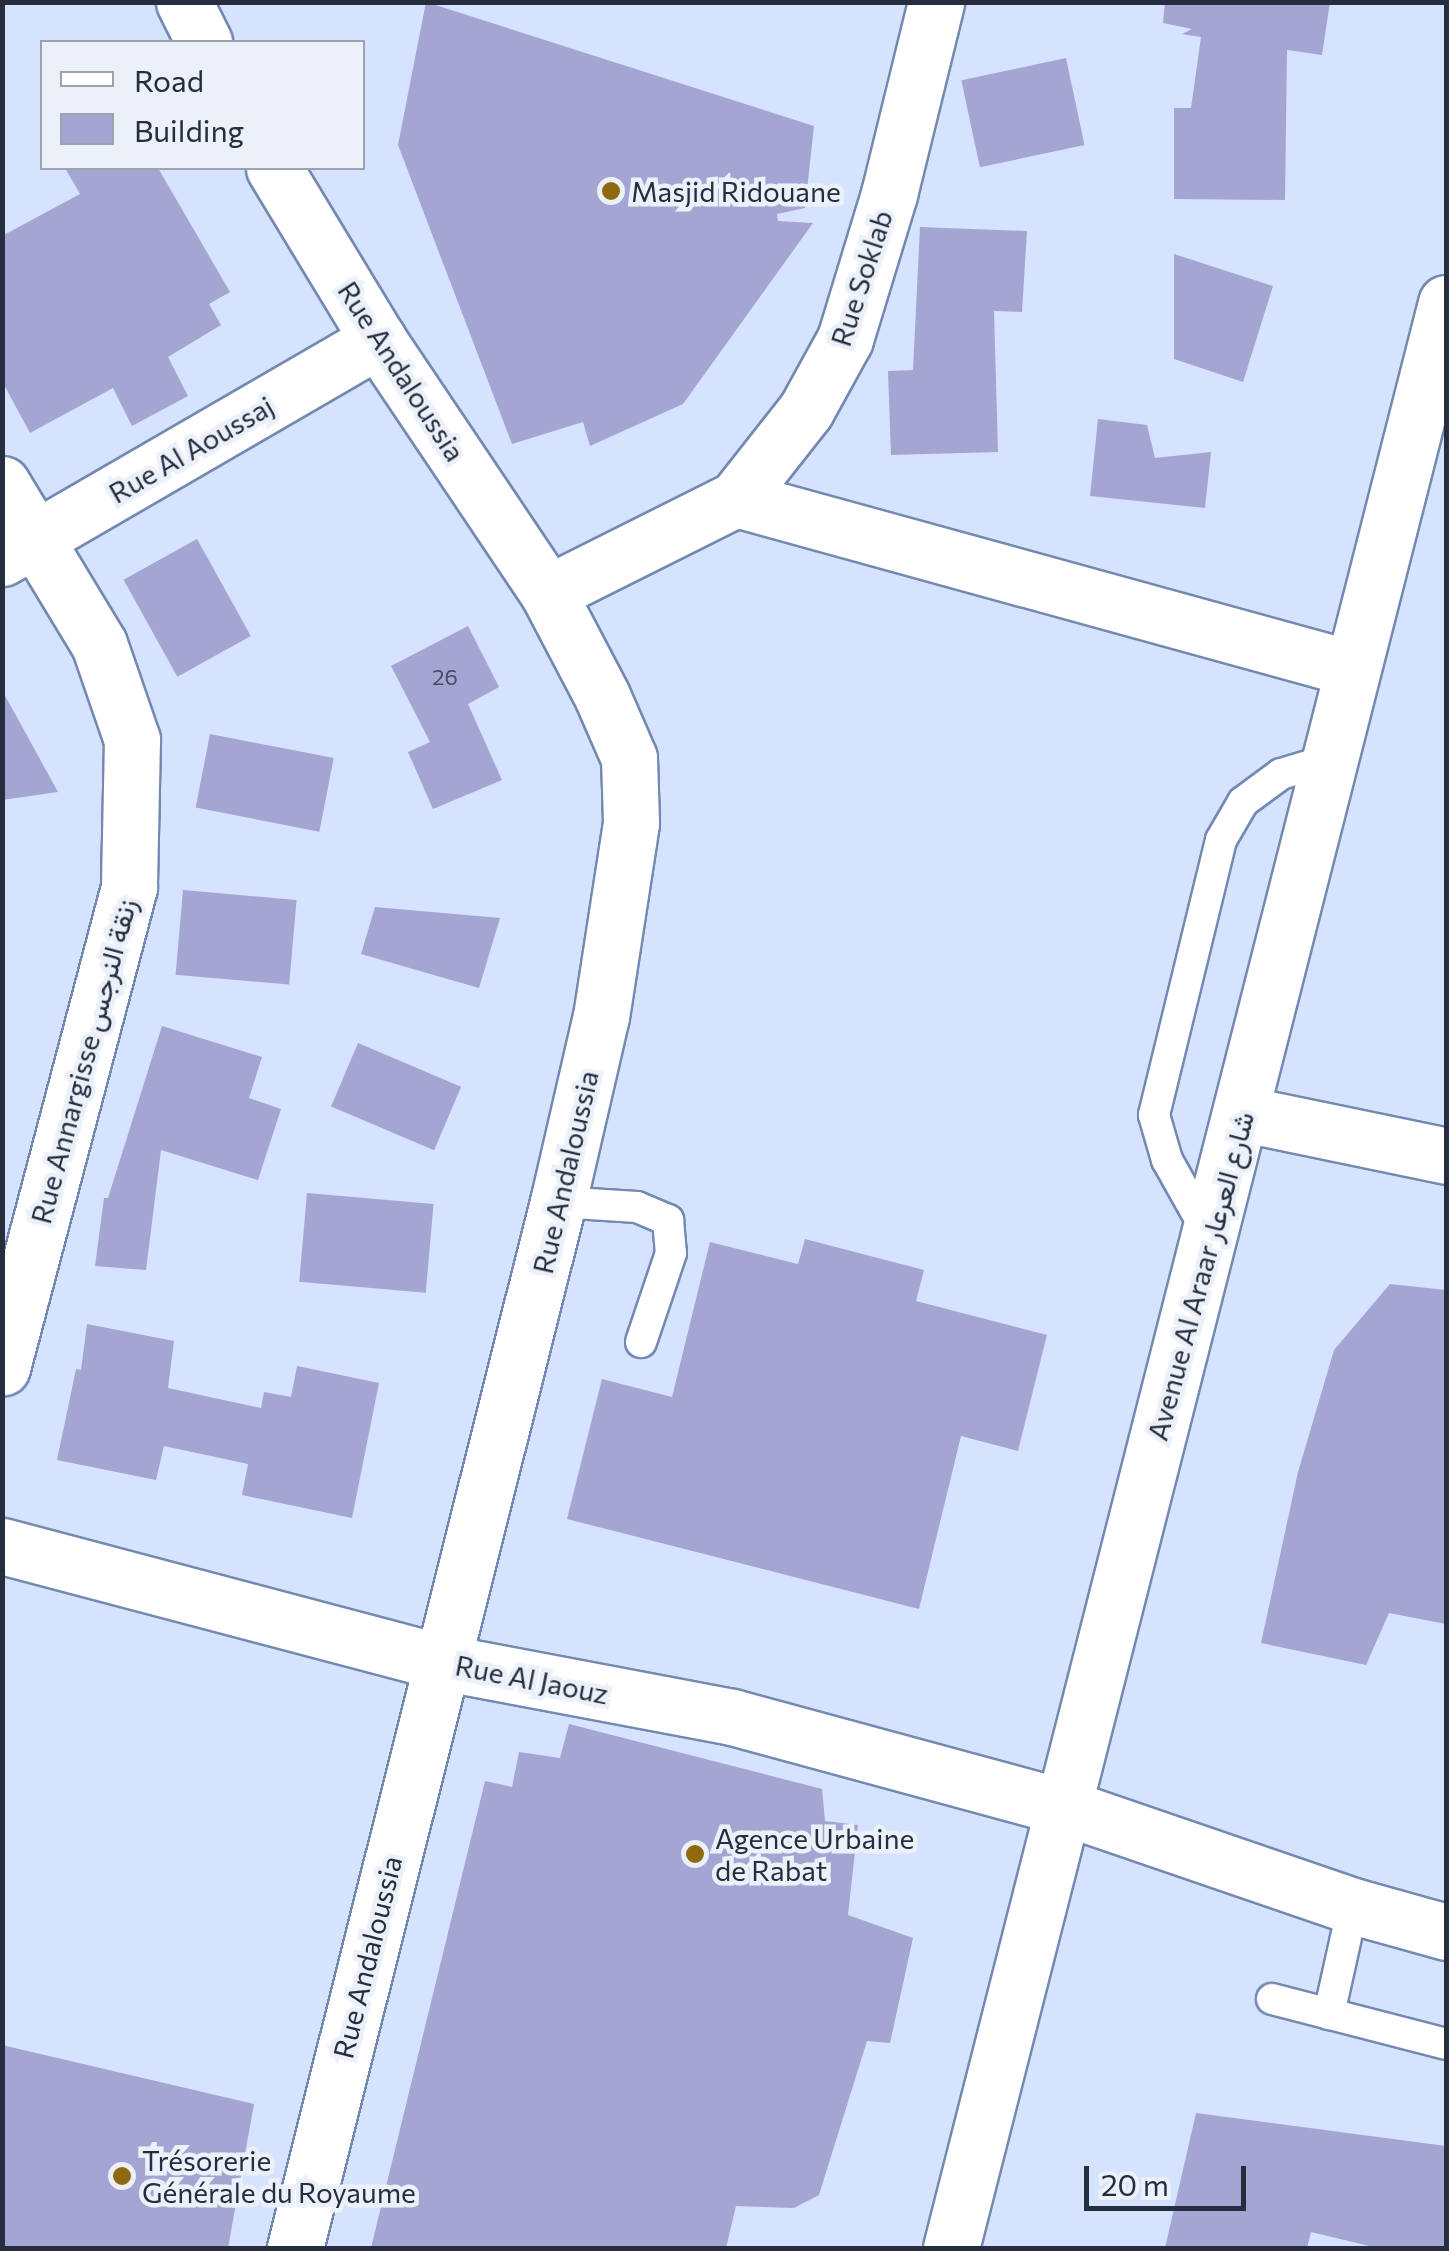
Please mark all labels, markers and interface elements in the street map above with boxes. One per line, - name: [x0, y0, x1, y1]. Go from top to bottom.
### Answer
- legend: [40, 40, 365, 170]
- text: Road: [134, 61, 204, 98]
- text: Building: [134, 111, 244, 148]
- place label: Masjid Ridouane: [631, 174, 841, 208]
- marker: Masjid Ridouane: [600, 180, 622, 202]
- street label: Rue Soklab: [823, 206, 899, 350]
- street label: Rue Andaloussia: [331, 275, 473, 467]
- street label: Rue Al Aoussaj: [103, 388, 279, 510]
- house number: 26: [432, 664, 458, 690]
- street label: Rue Annargisse زنقة النرجس: [23, 895, 143, 1227]
- street label: Rue Andaloussia: [525, 1067, 605, 1277]
- street label: Avenue Al Araar شارع العرعار: [1140, 1108, 1260, 1444]
- street label: Rue Al Jaouz: [453, 1648, 611, 1710]
- place label: Agence Urbaine de Rabat: [715, 1821, 914, 1887]
- marker: Agence Urbaine de Rabat: [684, 1843, 706, 1865]
- street label: Rue Andaloussia: [326, 1852, 408, 2062]
- place label: Trésorerie Générale du Royaume: [142, 2143, 416, 2209]
- scale bar: [1089, 2146, 1252, 2208]
- marker: Trésorerie Générale du Royaume: [111, 2165, 133, 2187]
- text: 20 m: [1101, 2165, 1169, 2202]

